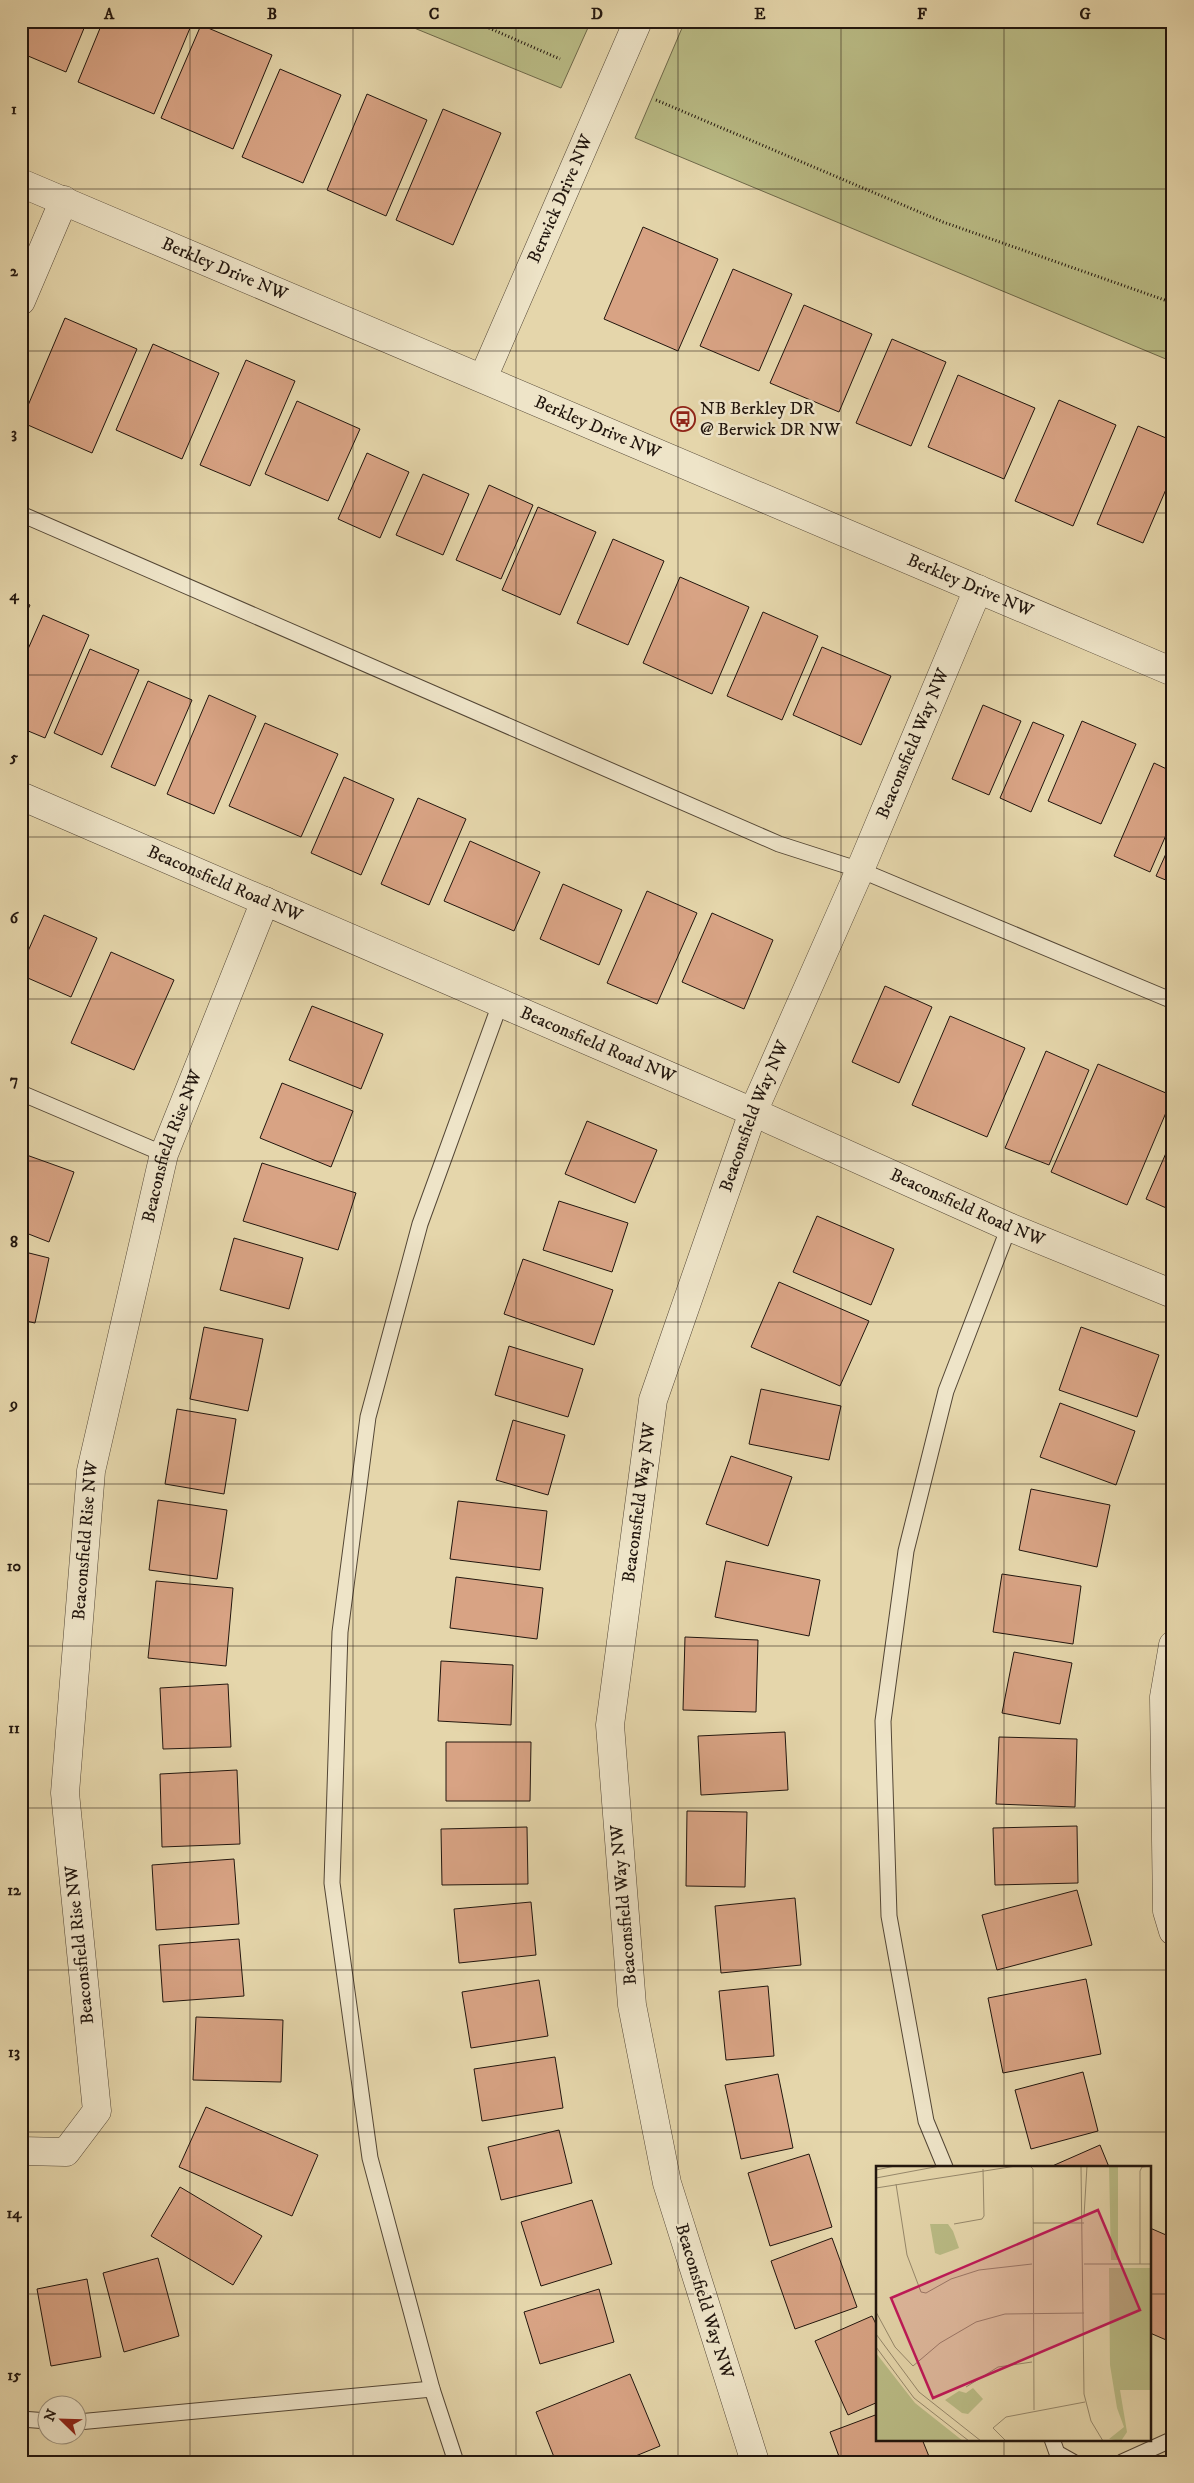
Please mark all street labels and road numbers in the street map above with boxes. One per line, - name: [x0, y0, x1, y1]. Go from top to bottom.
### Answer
- street label: Berwick Drive NW: [523, 131, 598, 267]
- street label: Berkley Drive NW: [158, 233, 291, 306]
- street label: Berkley Drive NW: [531, 391, 664, 464]
- street label: Berkley Drive NW: [904, 549, 1037, 623]
- street label: Beaconsfield Way NW: [872, 665, 955, 822]
- street label: Beaconsfield Road NW: [144, 841, 306, 927]
- street label: Beaconsfield Road NW: [517, 1002, 679, 1088]
- street label: Beaconsfield Way NW: [715, 1037, 794, 1195]
- street label: Beaconsfield Rise NW: [138, 1066, 208, 1225]
- street label: Beaconsfield Road NW: [887, 1164, 1048, 1252]
- street label: Beaconsfield Way NW: [618, 1421, 661, 1584]
- street label: Beaconsfield Rise NW: [68, 1459, 104, 1621]
- street label: Beaconsfield Way NW: [606, 1823, 642, 1986]
- street label: Beaconsfield Rise NW: [61, 1864, 99, 2025]
- street label: Beaconsfield Way NW: [670, 2221, 738, 2382]

